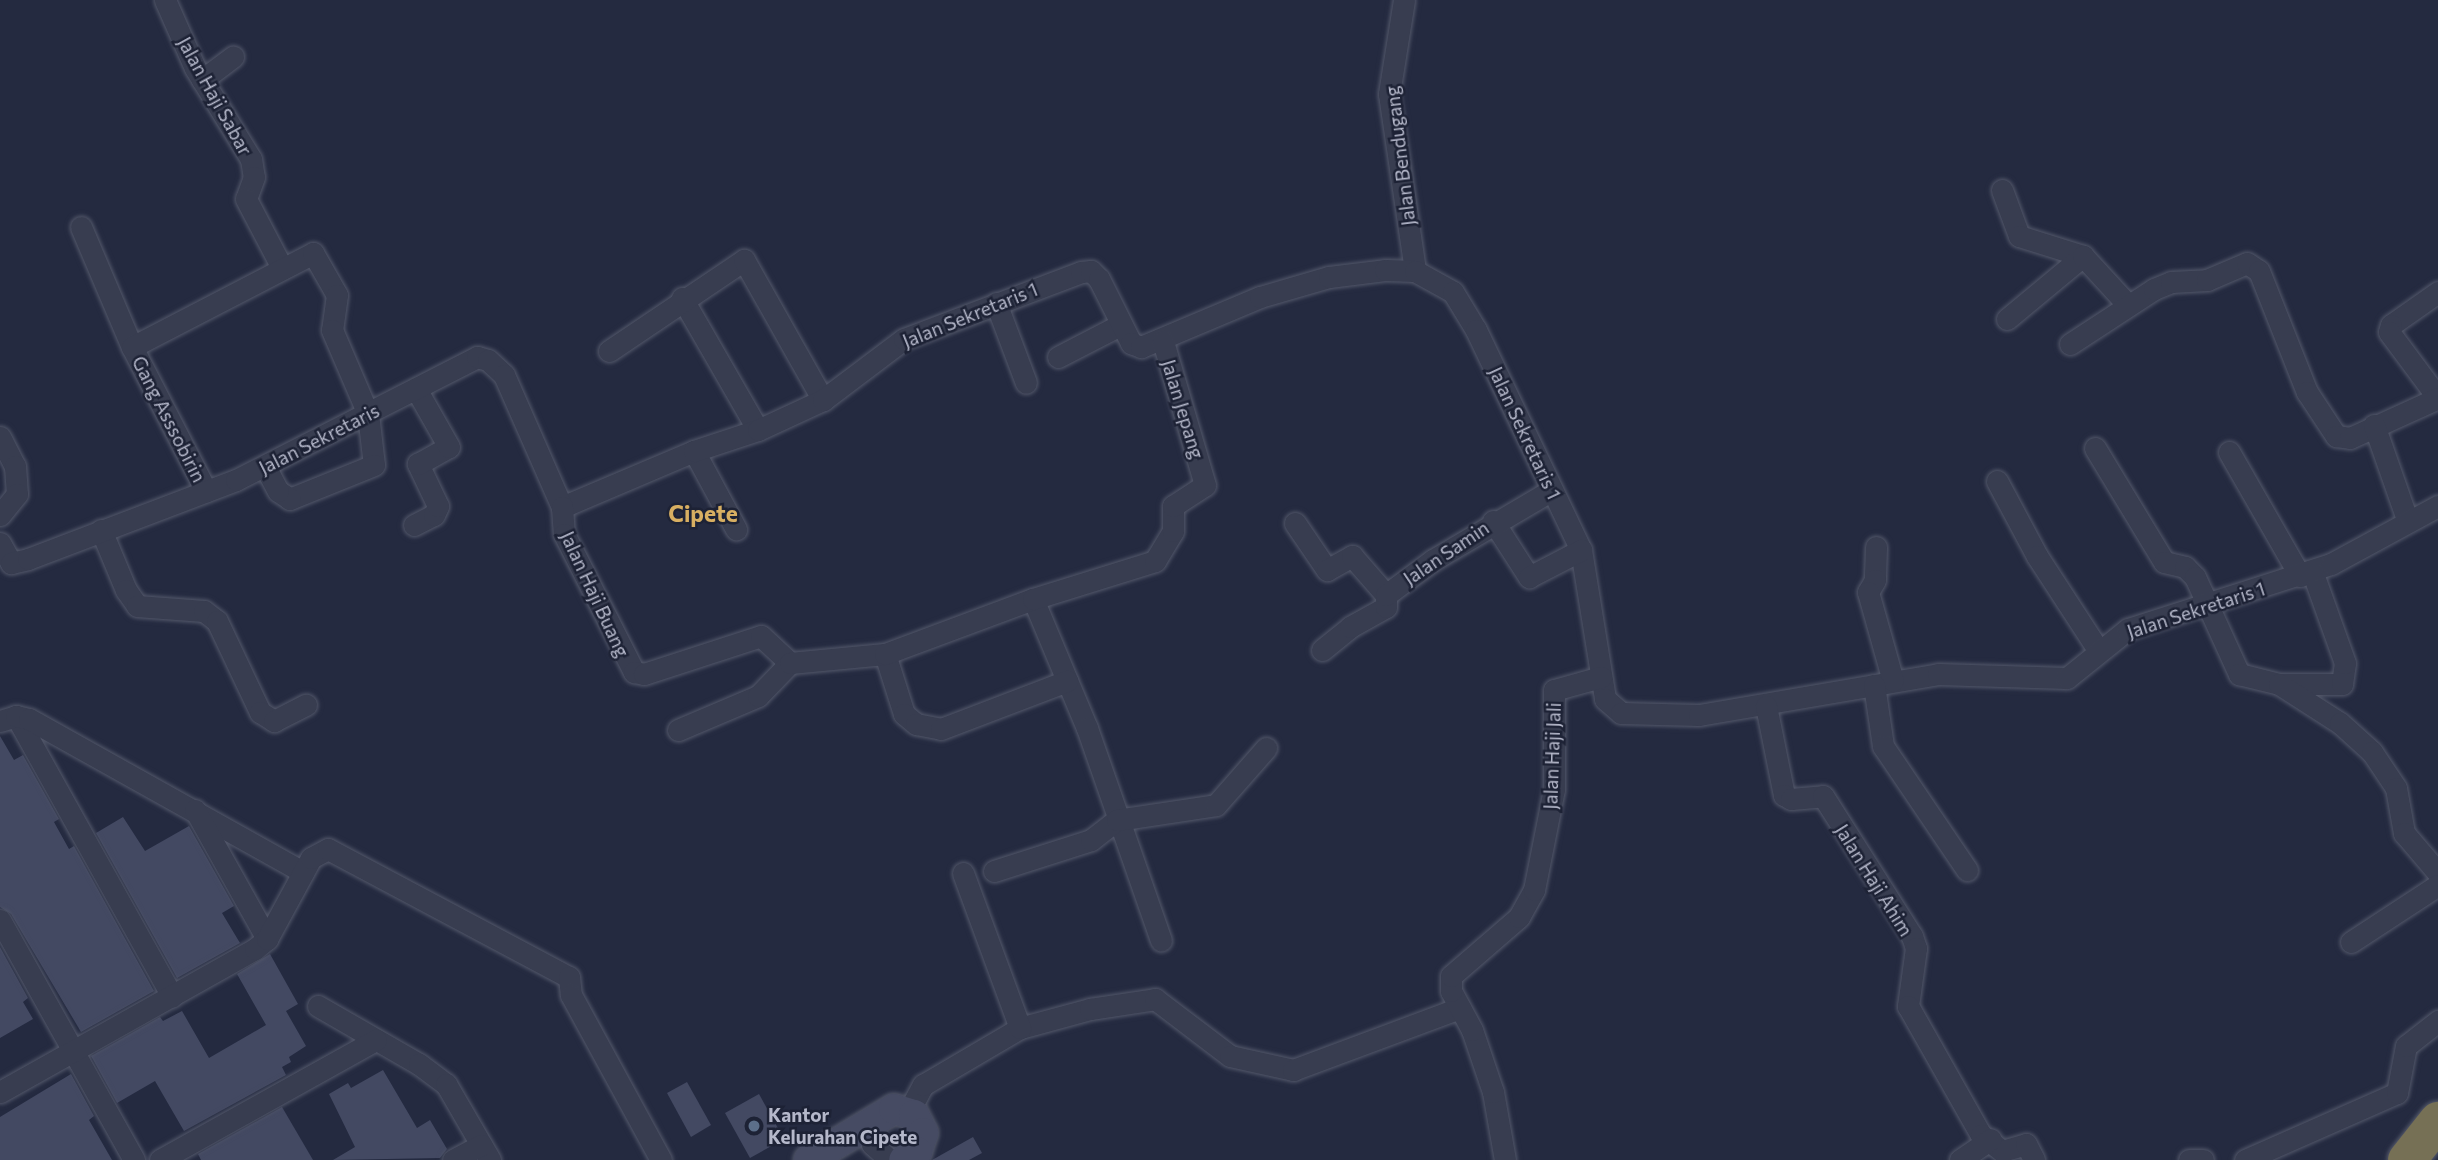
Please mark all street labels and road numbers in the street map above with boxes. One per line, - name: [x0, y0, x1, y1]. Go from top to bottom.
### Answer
- street label: Jalan Haji Sabar: [173, 33, 257, 159]
- street label: Jalan Bendugang: [1380, 85, 1420, 227]
- street label: Jalan Sekretaris 1: [899, 277, 1041, 353]
- street label: Gang Asssobirin: [127, 352, 211, 486]
- street label: Jalan Jepang: [1157, 357, 1209, 461]
- street label: Jalan Sekretaris 1: [1484, 363, 1566, 503]
- street label: Jalan Sekretaris: [255, 399, 383, 479]
- street label: Jalan Samin: [1399, 516, 1493, 590]
- street label: Jalan Haji Buang: [556, 527, 634, 661]
- street label: Jalan Sekretaris 1: [2124, 577, 2268, 643]
- street label: Jalan Haji Jali: [1539, 702, 1565, 810]
- street label: Jalan Haji Ahim: [1830, 820, 1918, 940]

